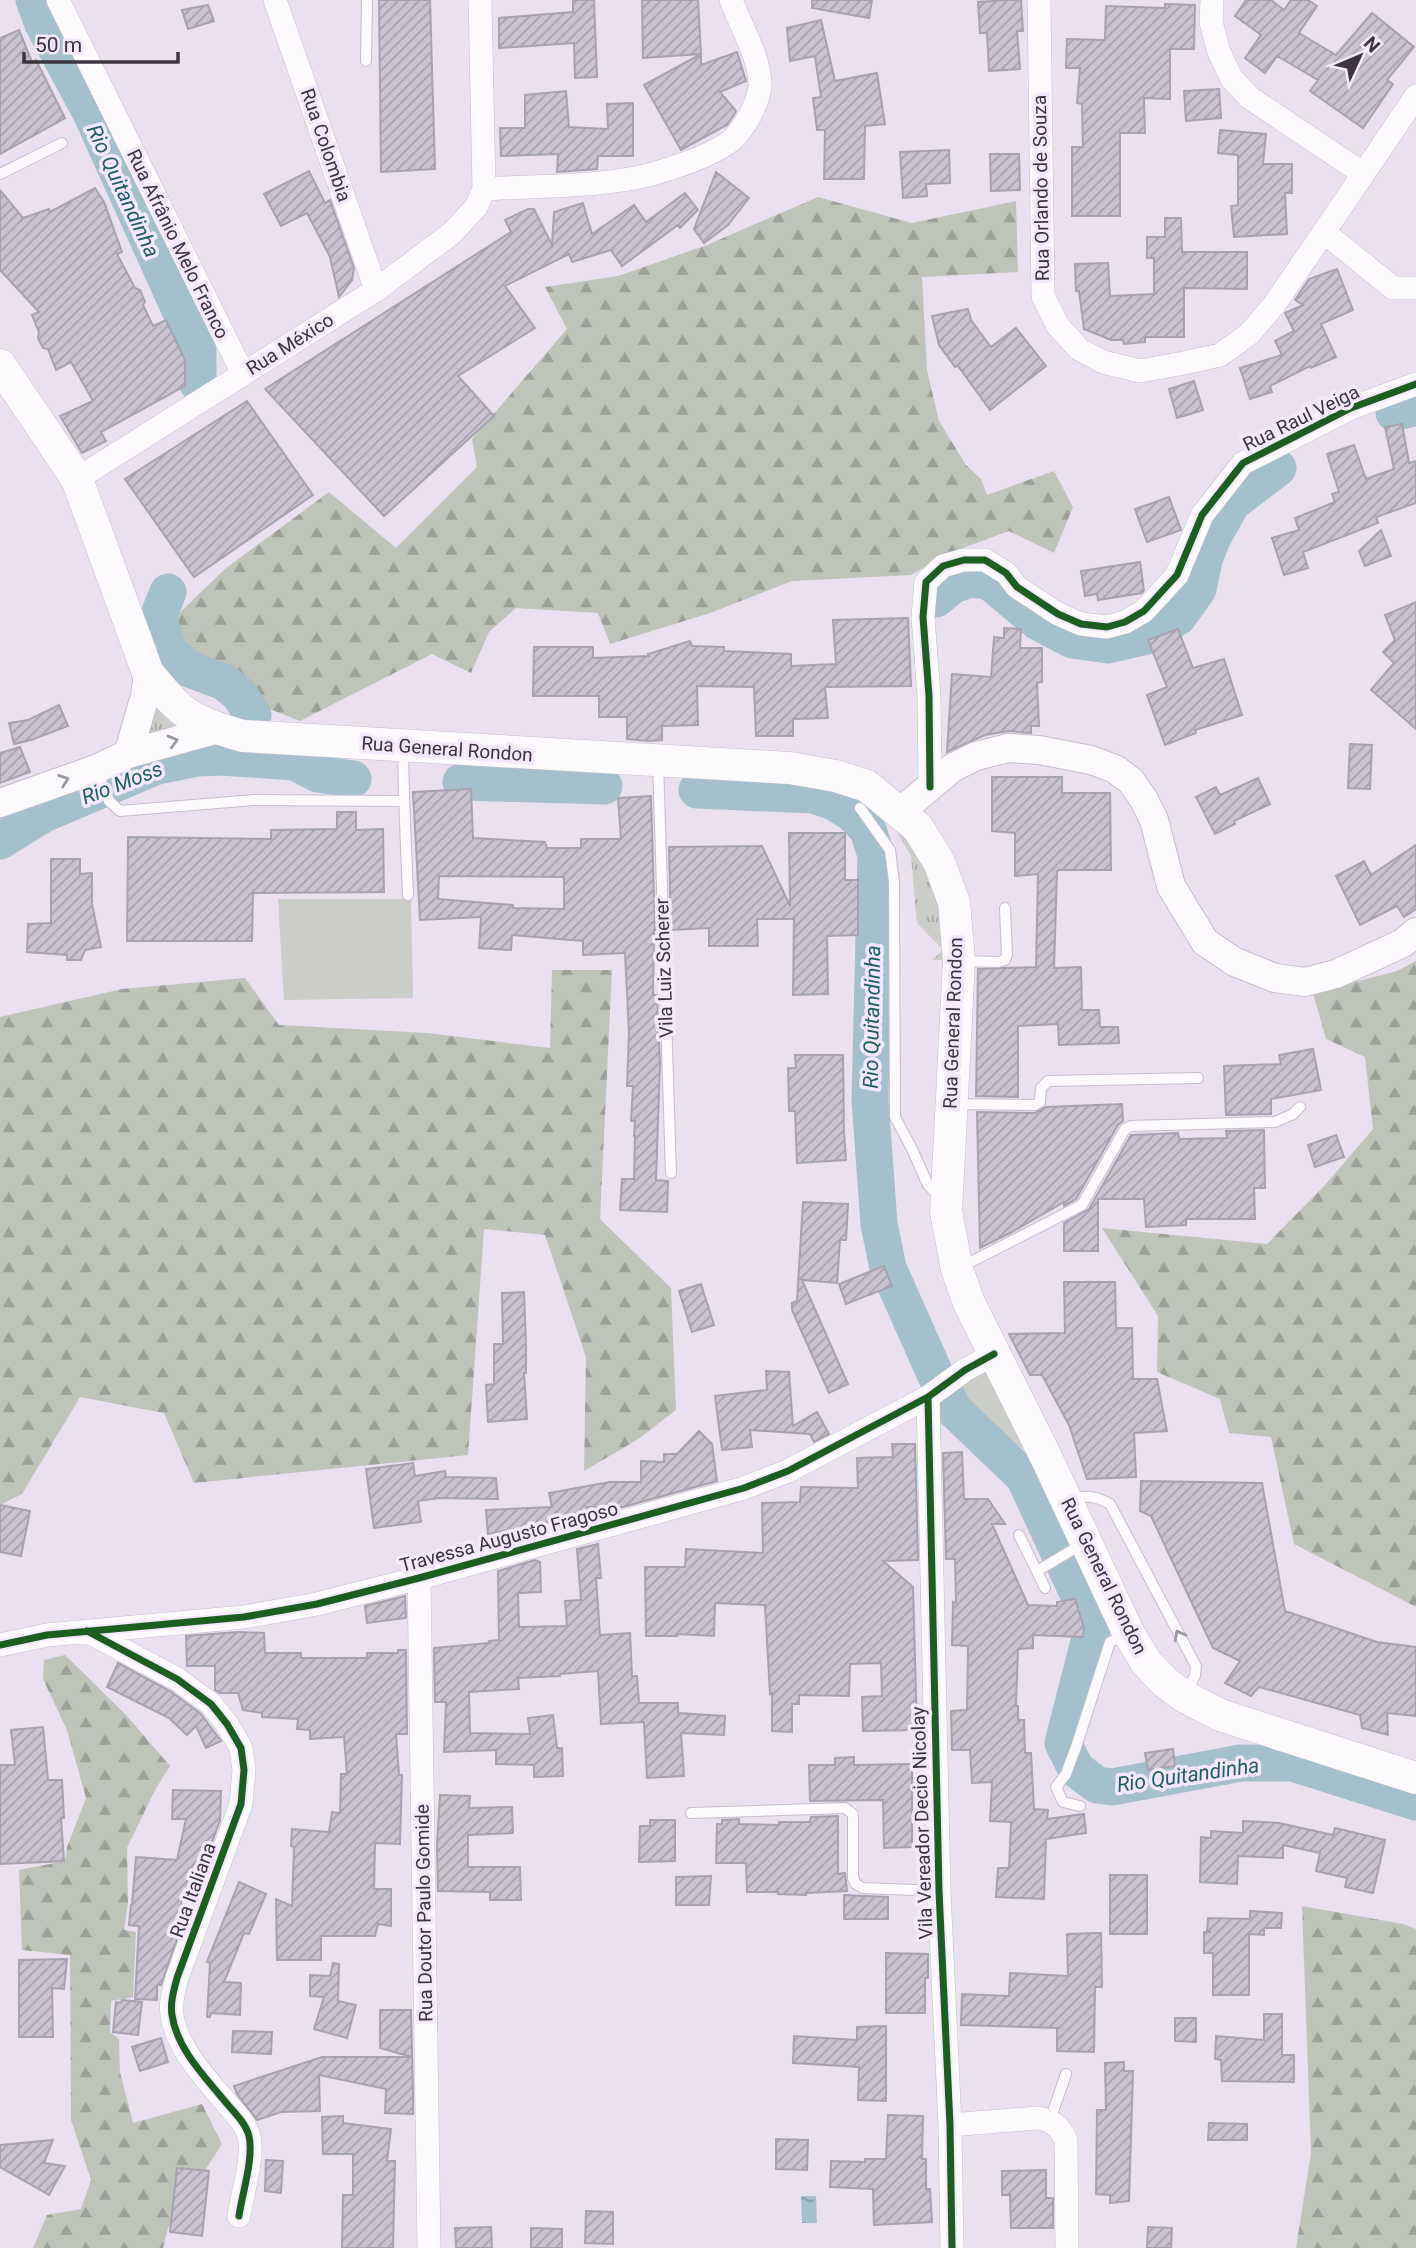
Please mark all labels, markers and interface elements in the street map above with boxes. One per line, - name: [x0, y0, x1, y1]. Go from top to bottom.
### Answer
- scale bar: [24, 21, 178, 65]
- north arrow: [1325, 21, 1395, 91]
- text: N: [1359, 32, 1385, 57]
- text: 50 m: [35, 33, 82, 57]
- street label: Rua Colombia: [296, 85, 356, 205]
- street label: Rua Orlando de Souza: [1028, 95, 1054, 281]
- water label: Rio Quitandinha: [82, 121, 164, 261]
- street label: Rua Afrânio Melo Franco: [122, 145, 234, 343]
- street label: Rua México: [242, 308, 338, 380]
- street label: Rua Raul Veiga: [1239, 380, 1363, 456]
- street label: Rua General Rondon: [361, 732, 533, 766]
- one-way arrow: [167, 735, 179, 750]
- water label: Rio Moss: [78, 757, 166, 809]
- one-way arrow: [58, 774, 70, 788]
- street label: Vila Luiz Scherer: [650, 897, 678, 1038]
- street label: Rua General Rondon: [939, 937, 967, 1109]
- water label: Rio Quitandinha: [859, 945, 885, 1089]
- street label: Rua General Rondon: [1056, 1494, 1152, 1658]
- street label: Travessa Augusto Fragoso: [397, 1497, 621, 1577]
- one-way arrow: [1174, 1630, 1188, 1642]
- street label: Vila Vereador Decio Nicolay: [906, 1706, 938, 1940]
- water label: Rio Quitandinha: [1115, 1753, 1261, 1797]
- street label: Rua Doutor Paulo Gomide: [411, 1804, 437, 2022]
- street label: Rua Italiana: [165, 1839, 221, 1941]

